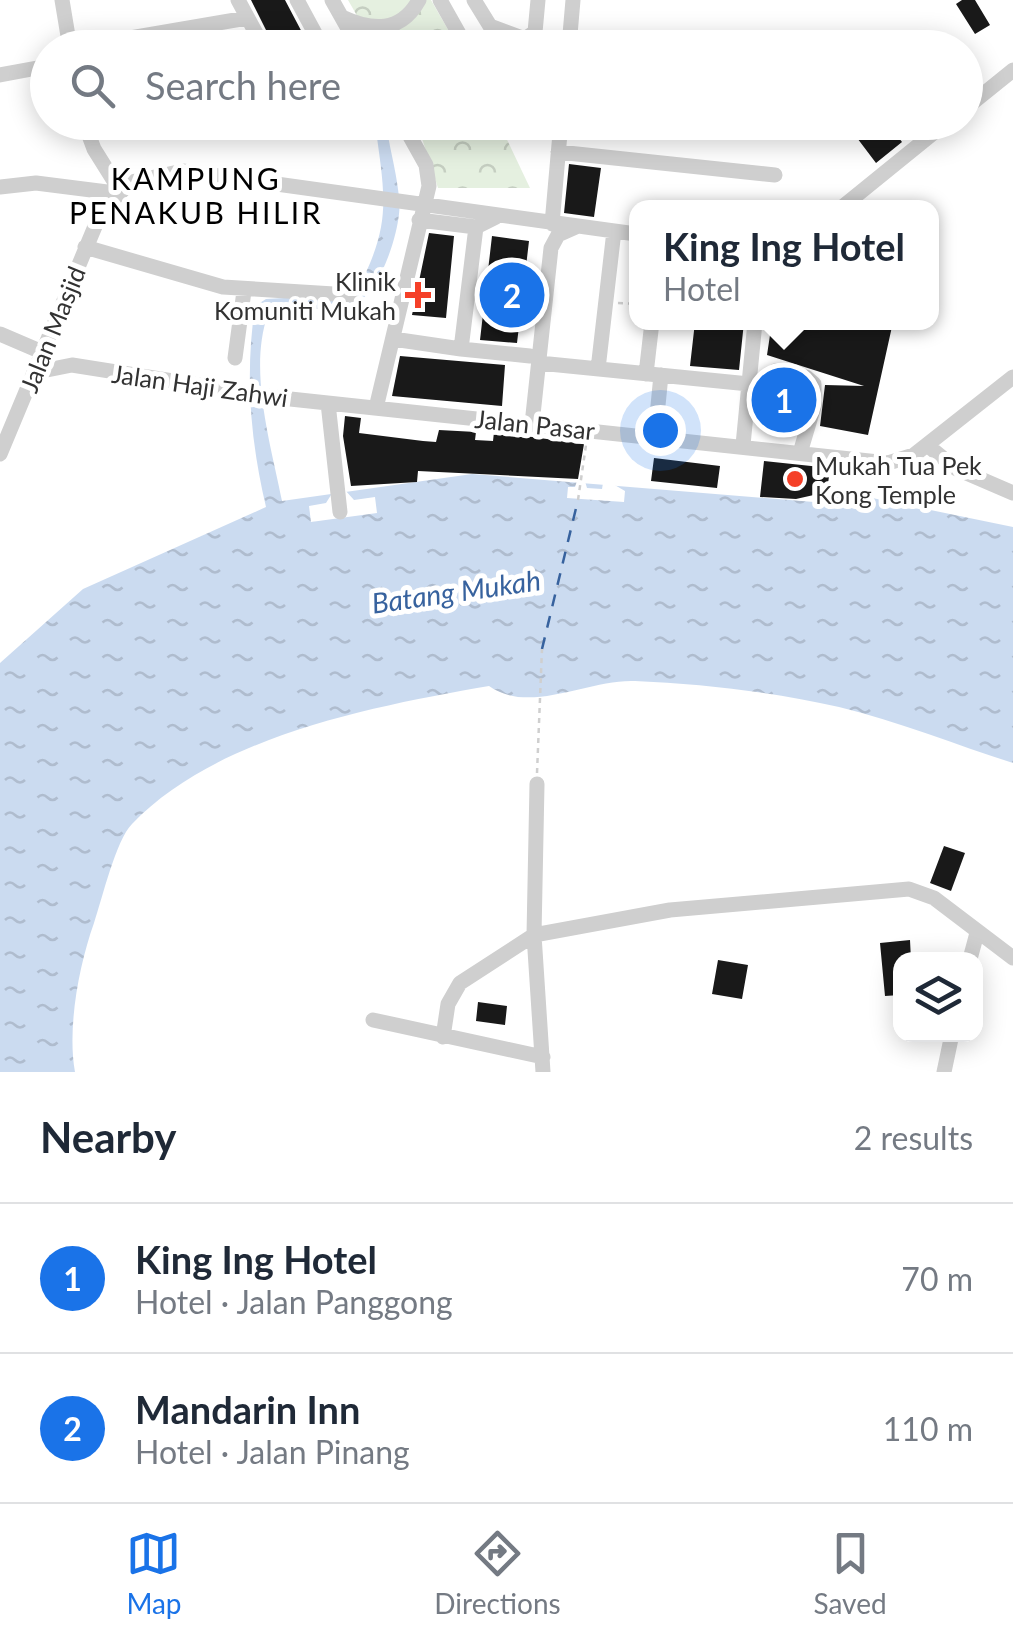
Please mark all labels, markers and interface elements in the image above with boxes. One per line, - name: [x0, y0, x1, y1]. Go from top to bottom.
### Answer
- search box: [30, 30, 983, 140]
- icon: search: [65, 58, 120, 113]
- text: Search here: [145, 62, 341, 108]
- district label: KAMPUNG PENAKUB HILIR: [69, 160, 323, 230]
- popup: [629, 200, 939, 330]
- text: King Ing Hotel: [663, 223, 905, 269]
- pin: 2: [480, 258, 544, 332]
- street label: Jalan Masjid: [13, 262, 91, 396]
- place label: Klinik Komuniti Mukah: [214, 266, 396, 325]
- text: Hotel: [663, 269, 741, 308]
- marker: Klinik Komuniti Mukah: [405, 282, 431, 308]
- street label: Jalan Haji Zahwi: [110, 358, 290, 412]
- pin: 1: [752, 362, 816, 438]
- street label: Jalan Pasar: [473, 403, 597, 445]
- your location: [635, 405, 686, 456]
- place label: Mukah Tua Pek Kong Temple: [815, 450, 982, 509]
- marker: Mukah Tua Pek Kong Temple: [784, 468, 806, 490]
- water label: Batang Mukah: [369, 562, 543, 620]
- map controls: [893, 952, 983, 1042]
- button: layers: [893, 952, 983, 1042]
- text: Nearby: [40, 1112, 177, 1162]
- text: 2 results: [854, 1118, 973, 1157]
- text: King Ing Hotel: [135, 1236, 377, 1282]
- text: 1: [63, 1259, 82, 1298]
- text: 70 m: [901, 1259, 973, 1298]
- text: Hotel · Jalan Panggong: [135, 1282, 453, 1321]
- text: Mandarin Inn: [135, 1386, 360, 1432]
- text: 2: [63, 1409, 82, 1448]
- text: 110 m: [883, 1409, 973, 1448]
- text: Hotel · Jalan Pinang: [135, 1432, 410, 1471]
- tab: Map: [126, 1526, 182, 1620]
- tab: Directions: [434, 1526, 561, 1620]
- tab: Saved: [813, 1526, 887, 1620]

